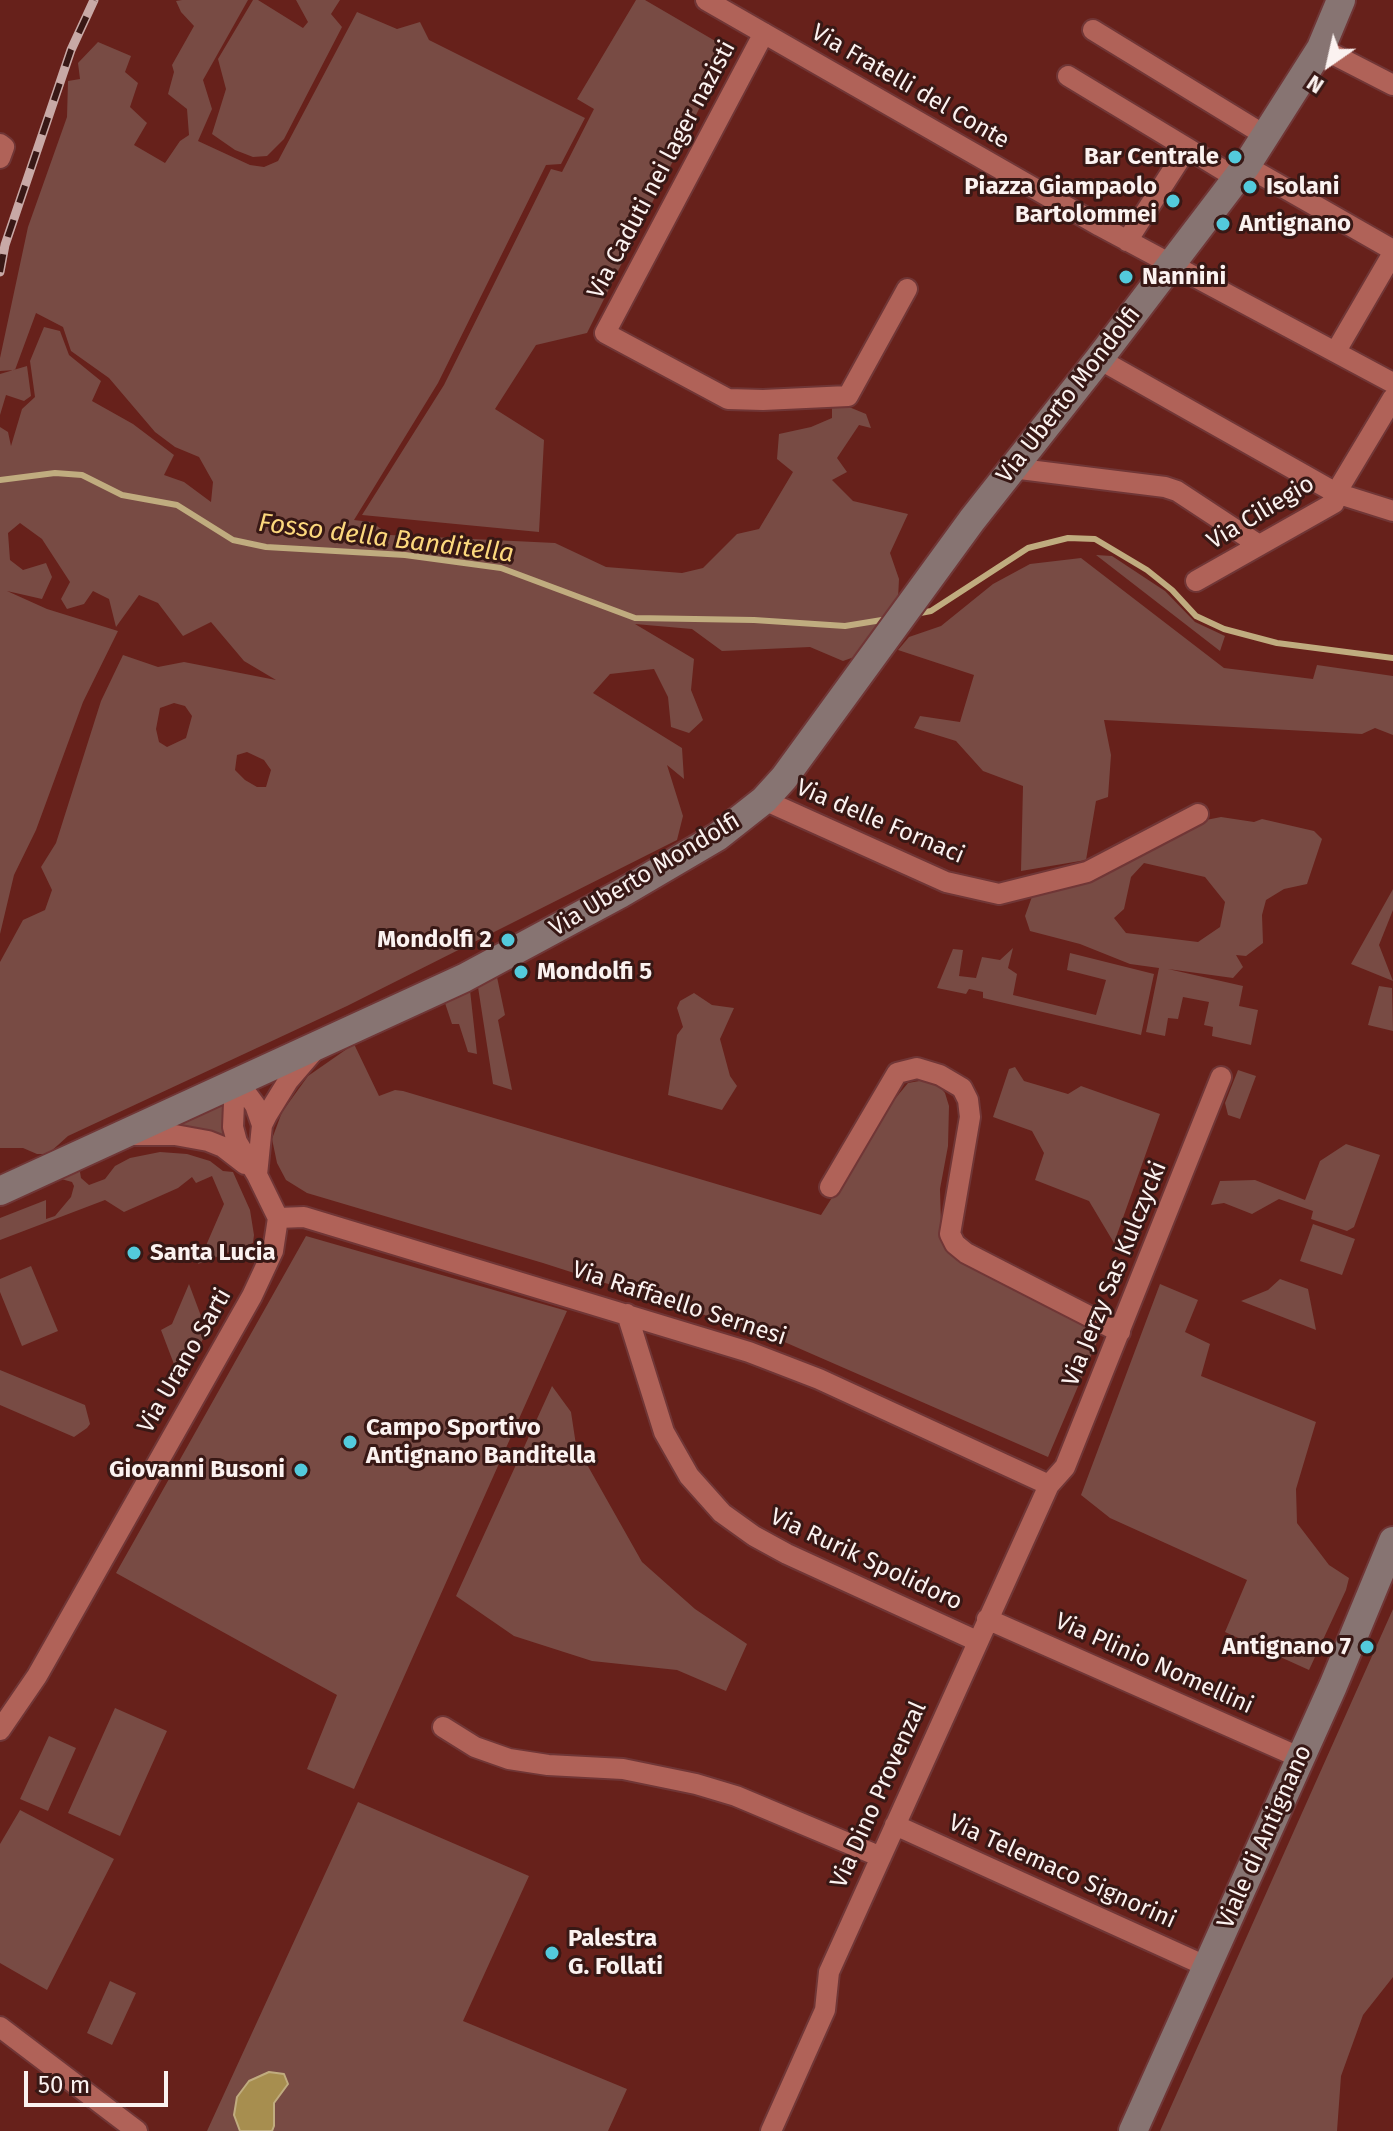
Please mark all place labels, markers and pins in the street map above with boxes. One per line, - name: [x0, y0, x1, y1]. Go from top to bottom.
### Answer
- place label: Bar Centrale: [1084, 143, 1219, 171]
- marker: Bar Centrale: [1226, 148, 1244, 166]
- place label: Piazza Giampaolo Bartolommei: [964, 173, 1157, 229]
- place label: Isolani: [1266, 173, 1339, 201]
- marker: Isolani: [1241, 178, 1259, 196]
- marker: Piazza Giampaolo Bartolommei: [1164, 192, 1182, 210]
- place label: Antignano: [1239, 210, 1351, 238]
- marker: Antignano: [1214, 215, 1232, 233]
- place label: Nannini: [1142, 263, 1226, 291]
- marker: Nannini: [1117, 268, 1135, 286]
- place label: Mondolfi 2: [377, 926, 492, 954]
- marker: Mondolfi 2: [499, 931, 517, 949]
- place label: Mondolfi 5: [537, 958, 652, 986]
- marker: Mondolfi 5: [512, 963, 530, 981]
- place label: Santa Lucia: [150, 1239, 276, 1267]
- marker: Santa Lucia: [125, 1244, 143, 1262]
- place label: Campo Sportivo Antignano Banditella: [366, 1414, 596, 1470]
- marker: Campo Sportivo Antignano Banditella: [341, 1433, 359, 1451]
- place label: Giovanni Busoni: [109, 1456, 285, 1484]
- marker: Giovanni Busoni: [292, 1461, 310, 1479]
- place label: Antignano 7: [1222, 1633, 1351, 1661]
- marker: Antignano 7: [1358, 1638, 1376, 1656]
- place label: Palestra G. Follati: [568, 1925, 663, 1981]
- marker: Palestra G. Follati: [543, 1944, 561, 1962]

